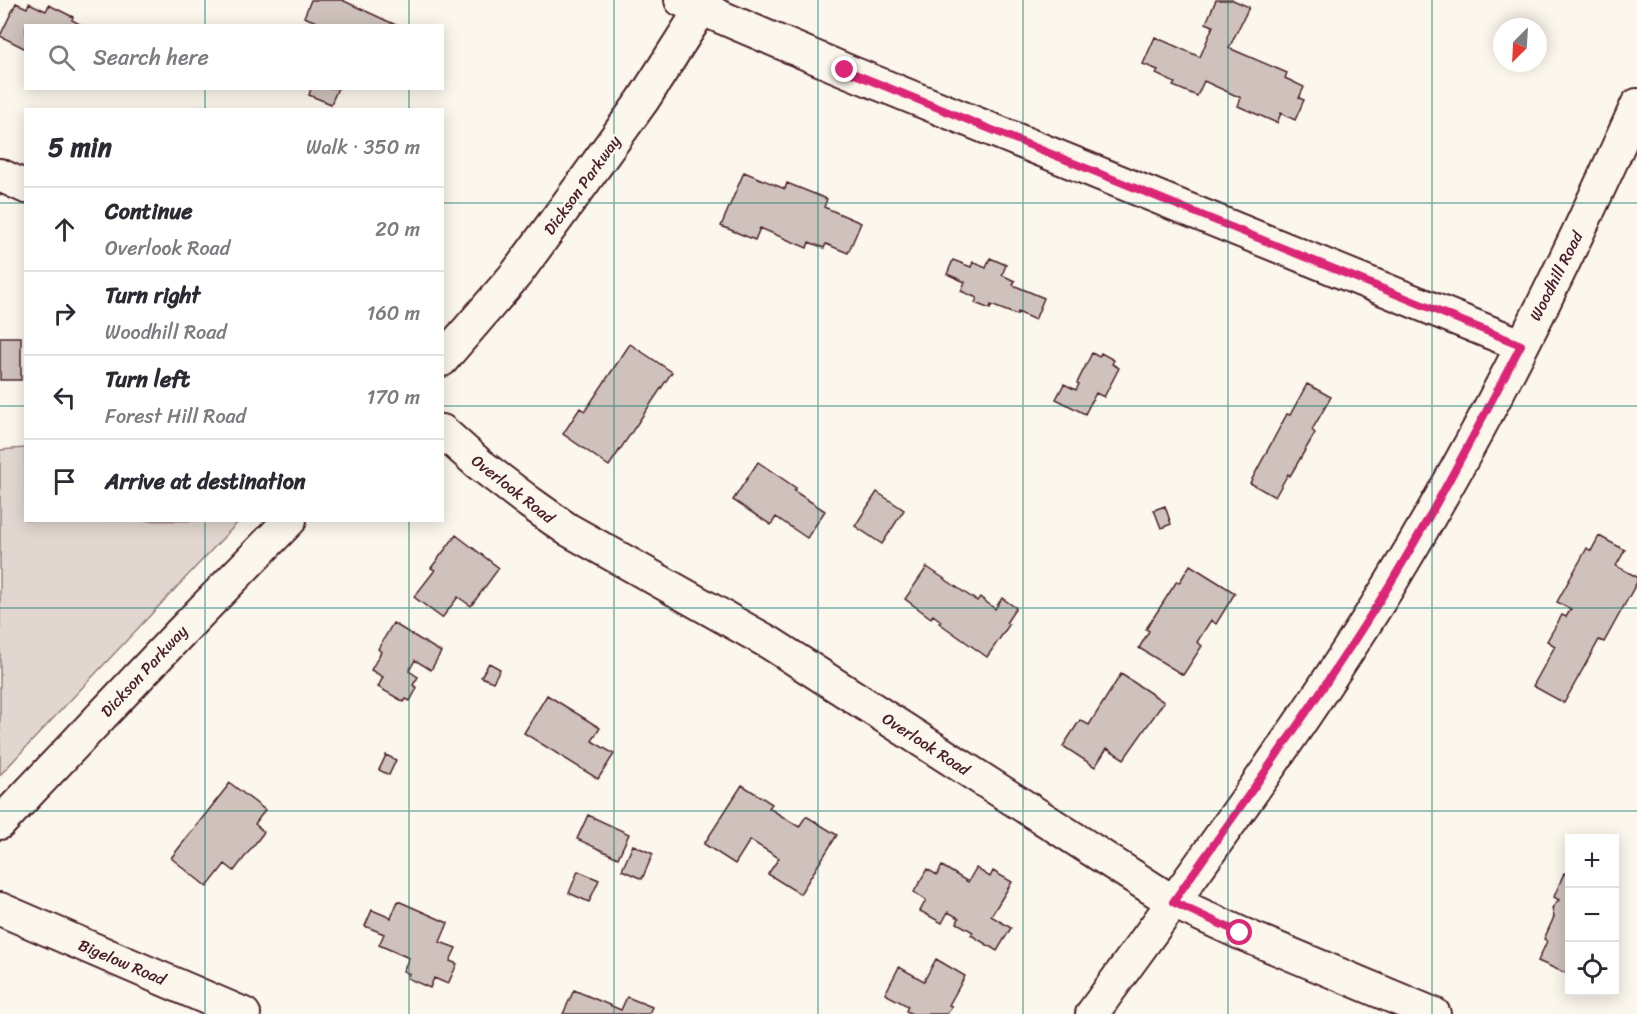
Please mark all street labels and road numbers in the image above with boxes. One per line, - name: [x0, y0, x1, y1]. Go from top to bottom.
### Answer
- street label: Dickson Parkway: [536, 128, 629, 241]
- street label: Woodhill Road: [1521, 225, 1592, 326]
- street label: Overlook Road: [465, 447, 563, 532]
- street label: Dickson Parkway: [93, 617, 195, 724]
- street label: Overlook Road: [876, 705, 977, 784]
- street label: Bigelow Road: [74, 931, 172, 994]

